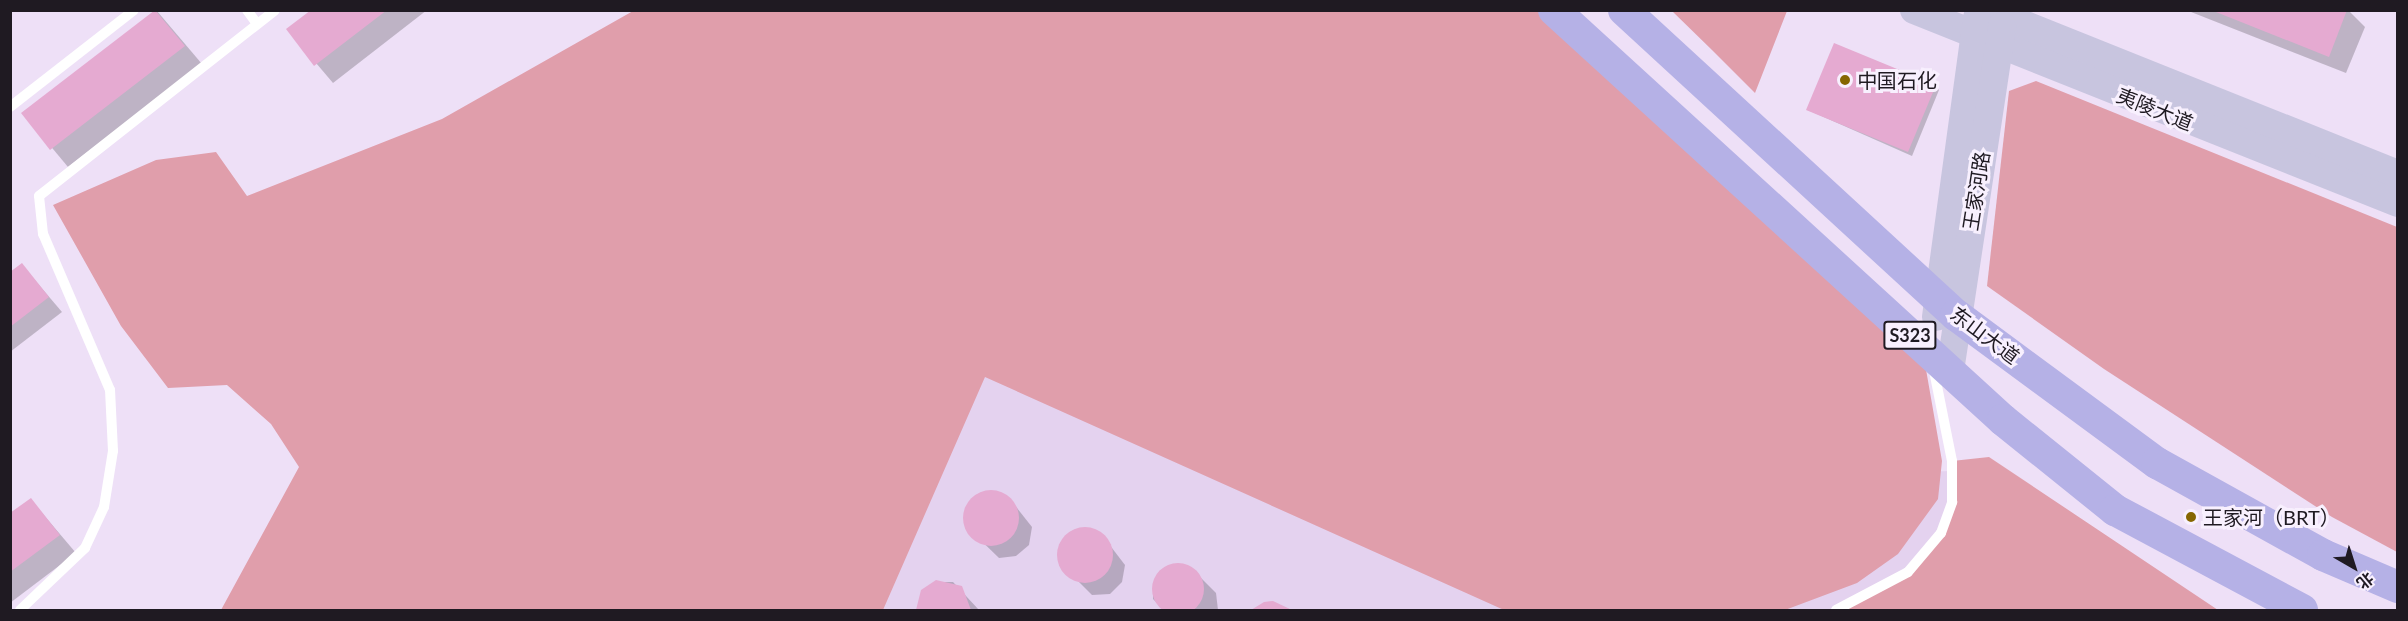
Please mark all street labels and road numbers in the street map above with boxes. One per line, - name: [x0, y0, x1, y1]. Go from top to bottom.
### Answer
- street label: 夷陵大道: [2113, 83, 2197, 135]
- street label: 王家河路: [1958, 150, 1994, 232]
- street label: 东山大道: [1946, 301, 2024, 369]
- road number: S323: [1883, 320, 1937, 350]

